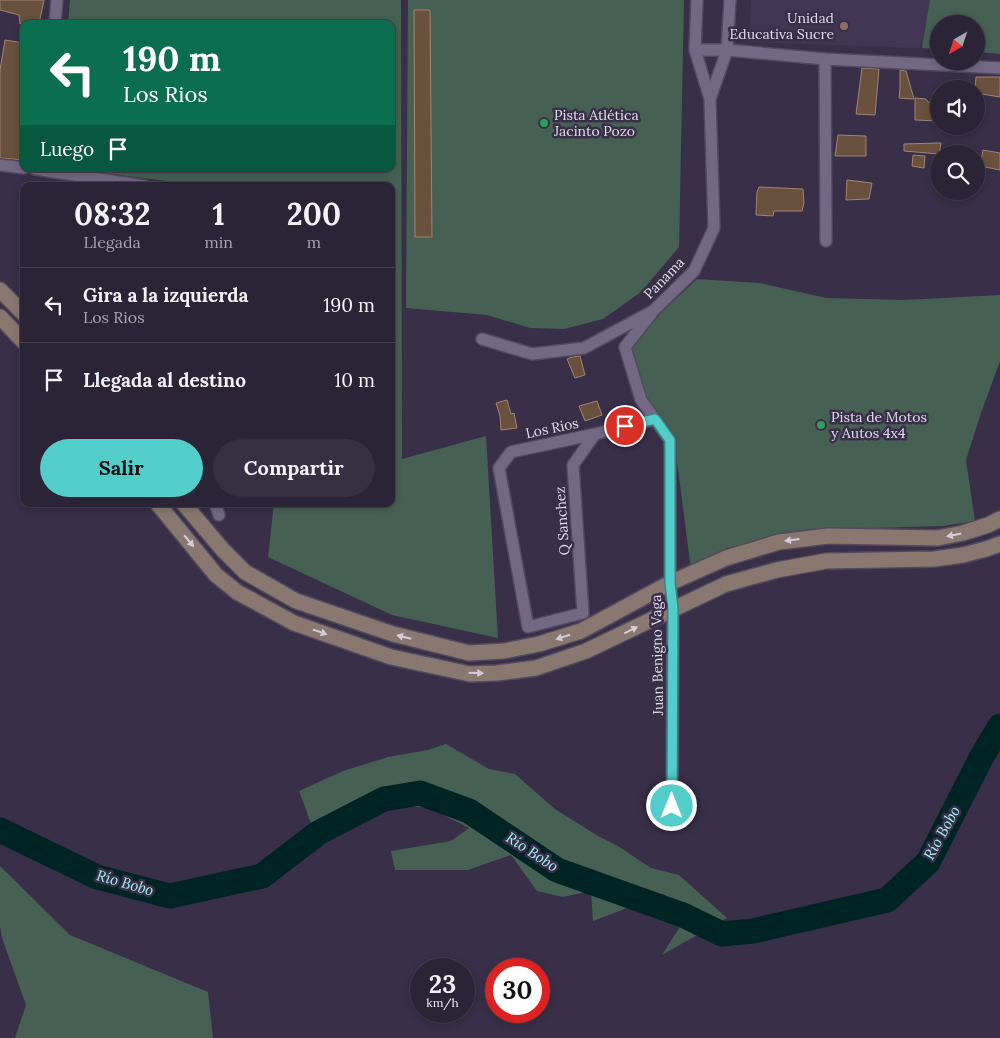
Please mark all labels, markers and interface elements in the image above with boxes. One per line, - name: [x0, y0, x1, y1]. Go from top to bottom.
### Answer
- place label: Unidad Educativa Sucre: [730, 9, 834, 43]
- north arrow: [930, 15, 985, 70]
- map controls: [930, 15, 985, 200]
- marker: Unidad Educativa Sucre: [838, 20, 850, 32]
- text: 190 m: [123, 36, 221, 81]
- icon: left: [40, 40, 105, 105]
- text: Los Rios: [123, 80, 208, 108]
- button: sound: [930, 80, 985, 135]
- place label: Pista Atlética Jacinto Pozo: [553, 106, 639, 140]
- marker: Pista Atlética Jacinto Pozo: [538, 117, 550, 129]
- icon: arrive: [104, 135, 132, 163]
- text: Luego: [40, 137, 94, 161]
- button: search: [930, 145, 985, 200]
- text: 08:32: [74, 195, 150, 233]
- text: 1: [213, 195, 225, 233]
- text: 200: [287, 195, 341, 233]
- text: Llegada: [84, 232, 141, 252]
- text: min: [204, 232, 233, 252]
- text: m: [307, 232, 321, 252]
- street label: Panama: [640, 253, 688, 303]
- text: Gira a la izquierda: [83, 283, 249, 307]
- icon: left: [40, 291, 68, 319]
- text: 190 m: [323, 293, 375, 317]
- text: Los Rios: [83, 307, 145, 327]
- icon: arrive: [40, 366, 68, 394]
- text: Llegada al destino: [83, 368, 246, 392]
- text: 10 m: [334, 368, 375, 392]
- pin: [604, 405, 646, 447]
- place label: Pista de Motos y Autos 4x4: [831, 408, 927, 442]
- icon: arrive: [611, 412, 639, 440]
- street label: Los Rios: [524, 414, 580, 442]
- marker: Pista de Motos y Autos 4x4: [815, 419, 827, 431]
- button: Salir: [40, 439, 203, 497]
- button: Compartir: [213, 439, 375, 497]
- street label: Q Sanchez: [551, 486, 573, 556]
- one-way arrow: [946, 532, 962, 540]
- one-way arrow: [183, 535, 194, 548]
- one-way arrow: [784, 536, 800, 544]
- street label: Juan Benigno Vaga: [647, 594, 667, 717]
- one-way arrow: [624, 625, 638, 633]
- one-way arrow: [312, 629, 327, 636]
- one-way arrow: [397, 633, 412, 641]
- one-way arrow: [556, 633, 571, 641]
- one-way arrow: [469, 670, 485, 678]
- position arrow: [645, 779, 697, 831]
- water label: Río Bobo: [919, 802, 964, 863]
- water label: Río Bobo: [503, 828, 562, 876]
- water label: Río Bobo: [94, 865, 156, 900]
- speed limit sign: 30: [485, 958, 550, 1023]
- text: 23: [429, 968, 456, 1000]
- text: km/h: [426, 995, 459, 1010]

